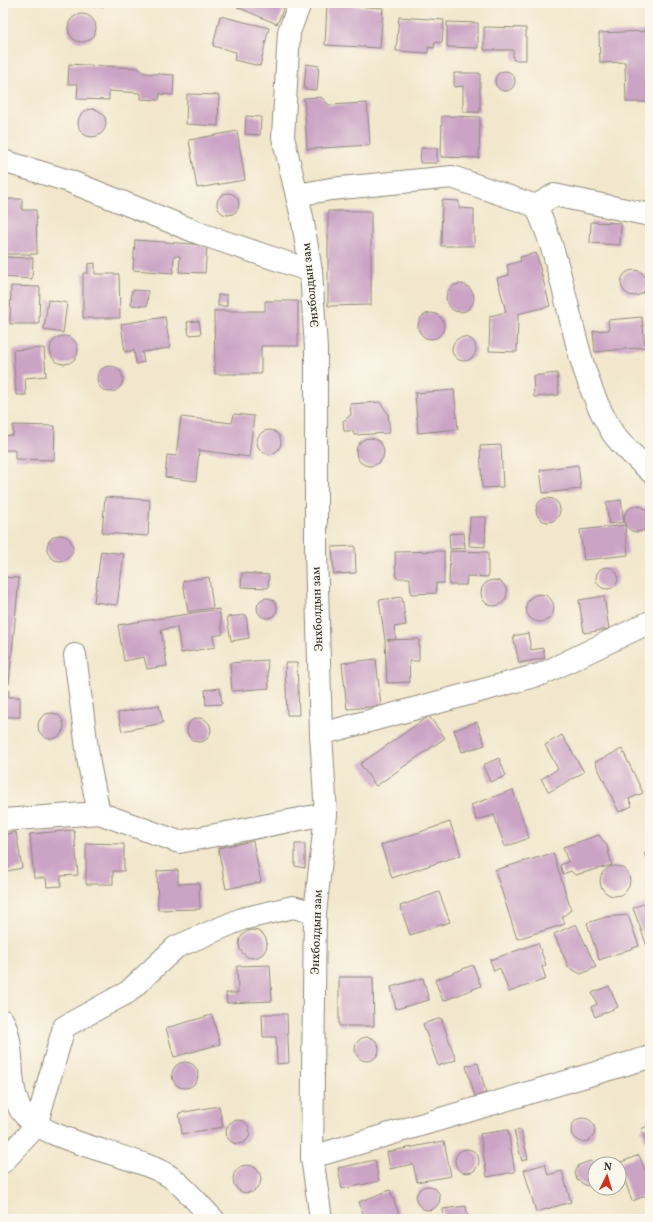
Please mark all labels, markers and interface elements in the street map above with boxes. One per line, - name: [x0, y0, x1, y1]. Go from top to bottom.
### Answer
- street label: Энхболдын зам: [299, 242, 323, 328]
- street label: Энхболдын зам: [309, 566, 327, 652]
- street label: Энхболдын зам: [308, 889, 326, 975]
- north arrow: [587, 1156, 627, 1196]
- text: N: [603, 1160, 612, 1175]

